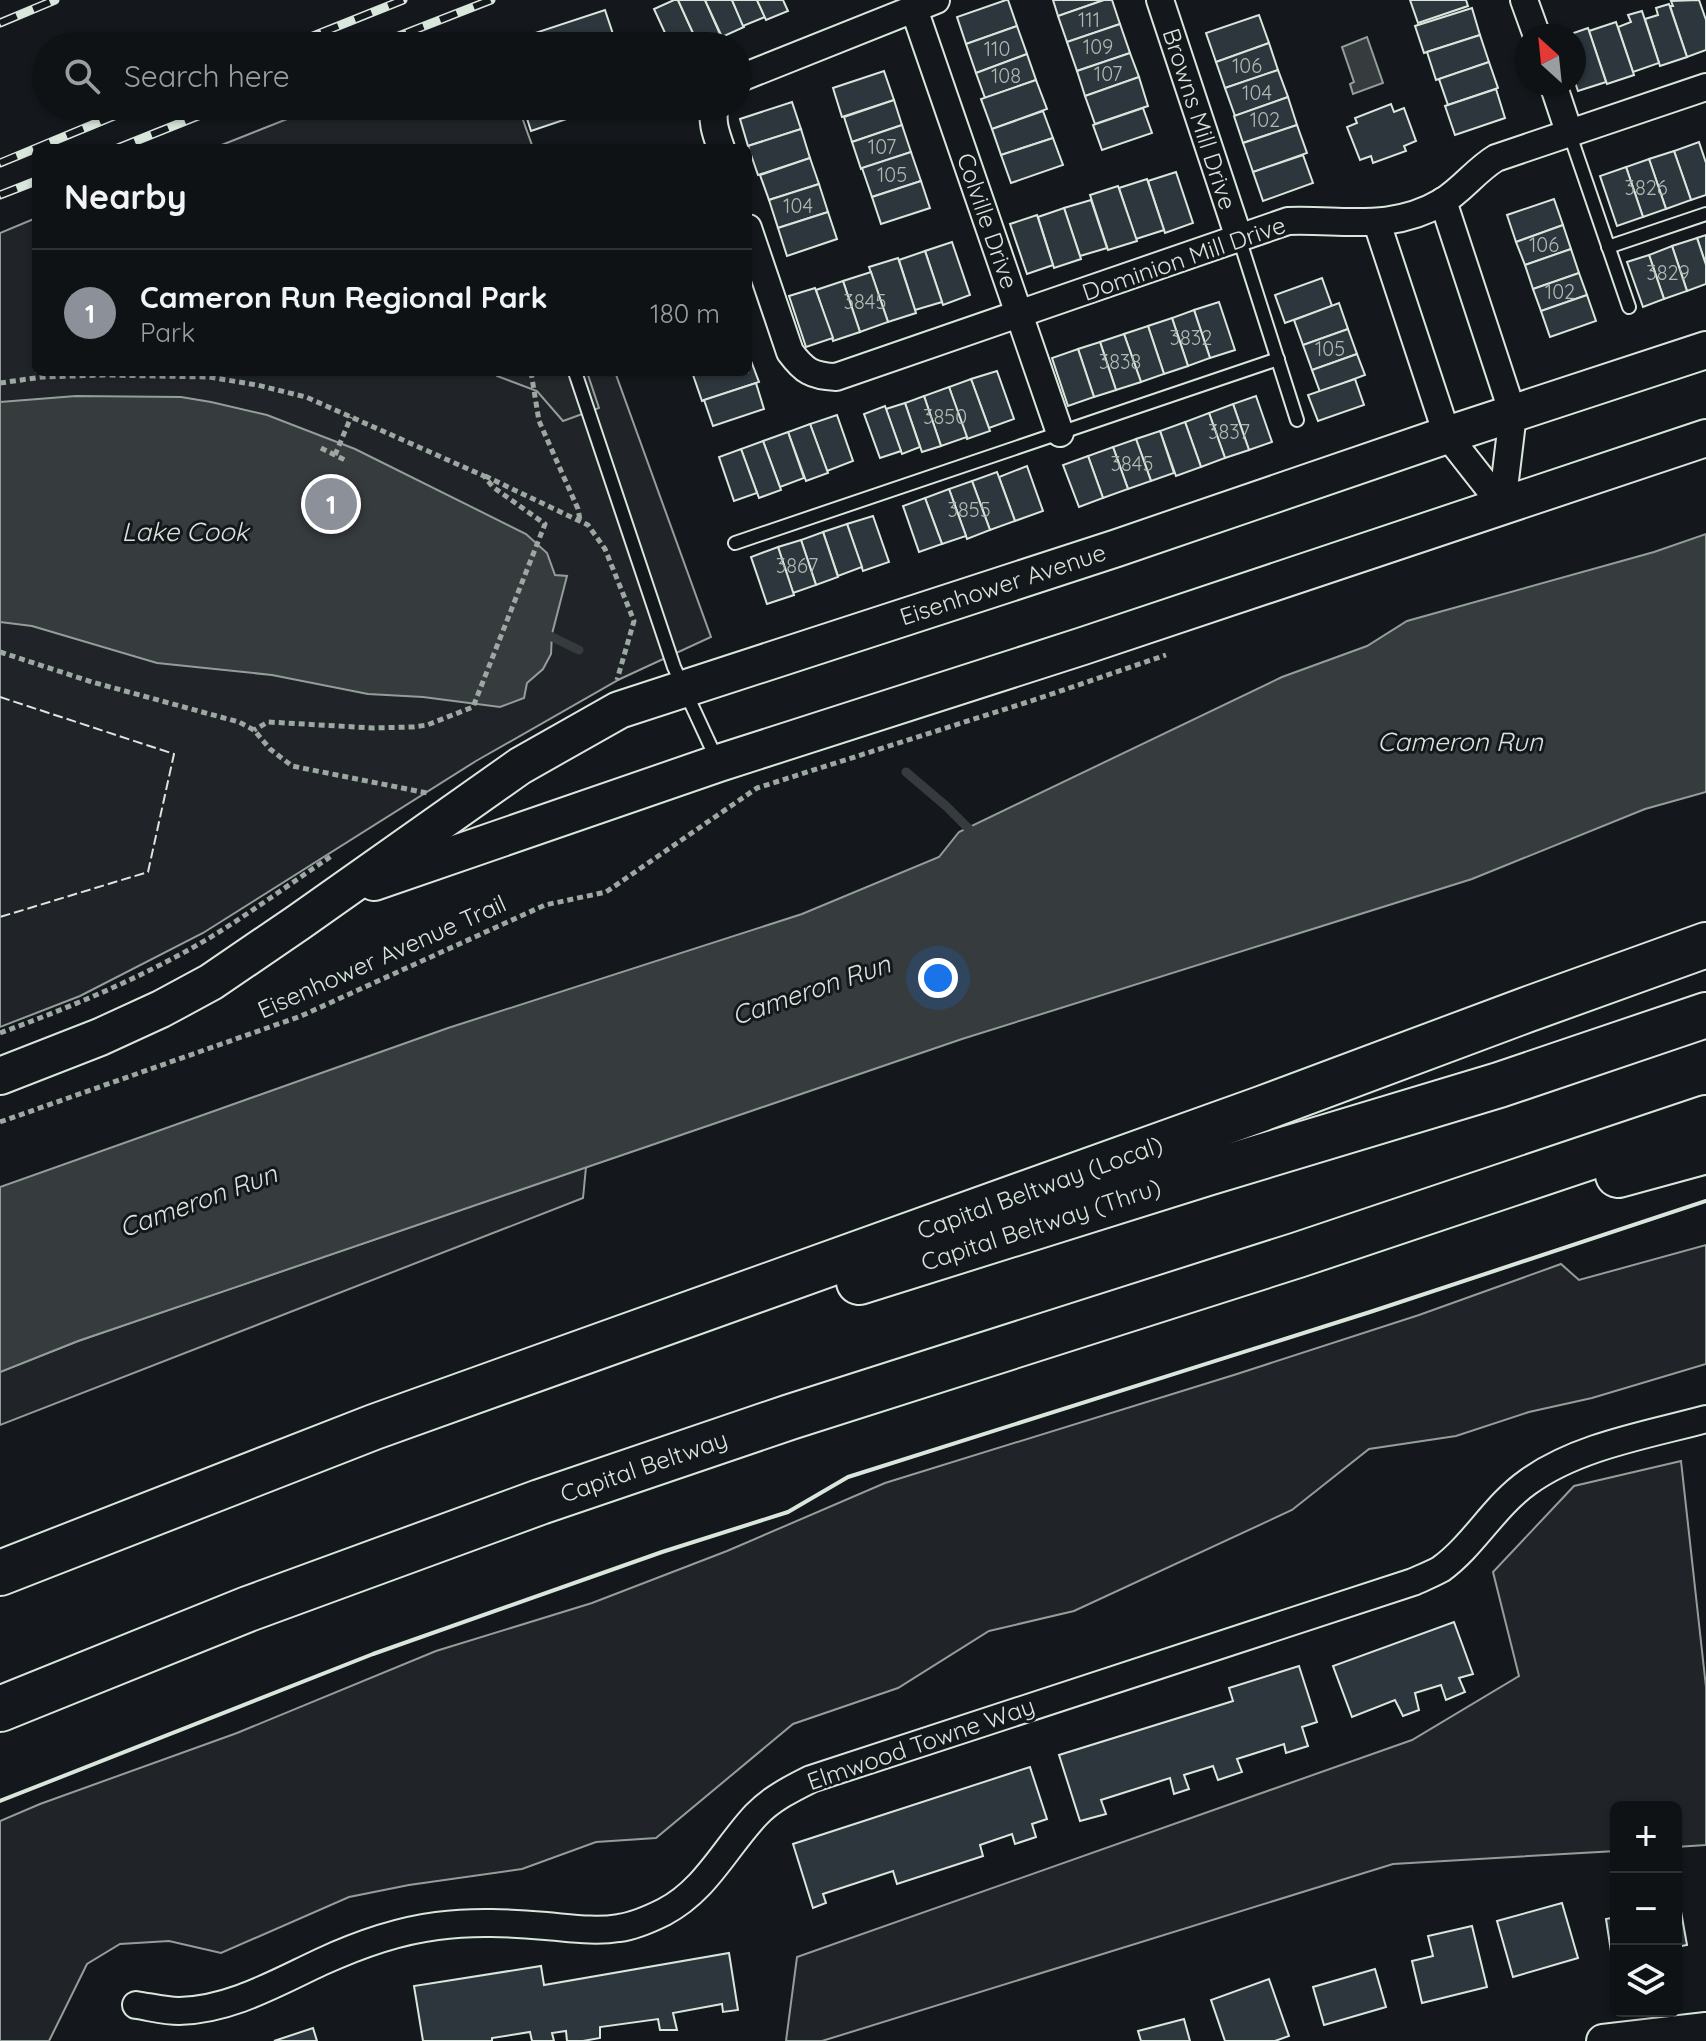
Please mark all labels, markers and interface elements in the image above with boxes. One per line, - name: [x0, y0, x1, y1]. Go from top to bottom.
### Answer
- house number: 111: [1078, 7, 1100, 32]
- street label: Browns Mill Drive: [1156, 24, 1243, 213]
- north arrow: [1514, 24, 1586, 96]
- search box: [32, 32, 752, 120]
- house number: 109: [1083, 34, 1113, 59]
- house number: 110: [984, 36, 1010, 61]
- house number: 106: [1232, 53, 1262, 78]
- icon: search: [60, 54, 104, 98]
- text: Search here: [124, 57, 290, 95]
- house number: 107: [1094, 61, 1122, 86]
- house number: 108: [991, 63, 1021, 88]
- house number: 104: [1242, 80, 1272, 105]
- house number: 102: [1250, 107, 1280, 132]
- house number: 107: [868, 134, 896, 159]
- street label: Colville Drive: [951, 149, 1025, 293]
- house number: 105: [877, 162, 907, 187]
- text: Nearby: [64, 175, 187, 218]
- house number: 3826: [1624, 175, 1668, 200]
- house number: 104: [783, 193, 813, 218]
- street label: Dominion Mill Drive: [1078, 209, 1289, 307]
- house number: 106: [1529, 232, 1559, 257]
- house number: 3829: [1646, 260, 1690, 285]
- text: Cameron Run Regional Park: [140, 278, 548, 316]
- house number: 102: [1545, 279, 1575, 304]
- house number: 3845: [844, 289, 886, 314]
- text: 1: [85, 297, 95, 330]
- text: 180 m: [650, 297, 720, 330]
- text: Park: [140, 316, 195, 349]
- house number: 3832: [1170, 325, 1212, 350]
- house number: 105: [1315, 336, 1345, 361]
- house number: 3838: [1099, 349, 1141, 374]
- house number: 3850: [923, 404, 967, 429]
- house number: 3837: [1208, 419, 1250, 444]
- house number: 3845: [1111, 451, 1153, 476]
- pin: 1: [305, 474, 357, 534]
- house number: 3855: [947, 497, 991, 522]
- water label: Lake Cook: [121, 515, 251, 548]
- street label: Eisenhower Avenue: [896, 537, 1110, 632]
- house number: 3867: [776, 553, 818, 578]
- water label: Cameron Run: [1377, 725, 1544, 758]
- street label: Eisenhower Avenue Trail: [253, 888, 510, 1024]
- water label: Cameron Run: [727, 947, 895, 1032]
- your location: [918, 958, 958, 998]
- street label: Capital Beltway (Local): [913, 1129, 1166, 1245]
- water label: Cameron Run: [114, 1156, 282, 1244]
- street label: Capital Beltway (Thru): [917, 1171, 1164, 1277]
- street label: Capital Beltway: [556, 1423, 731, 1509]
- street label: Elmwood Towne Way: [803, 1690, 1038, 1796]
- map controls: [1610, 1801, 1682, 2017]
- button: +: [1610, 1801, 1682, 1873]
- button: −: [1610, 1873, 1682, 1945]
- button: layers: [1610, 1945, 1682, 2017]

